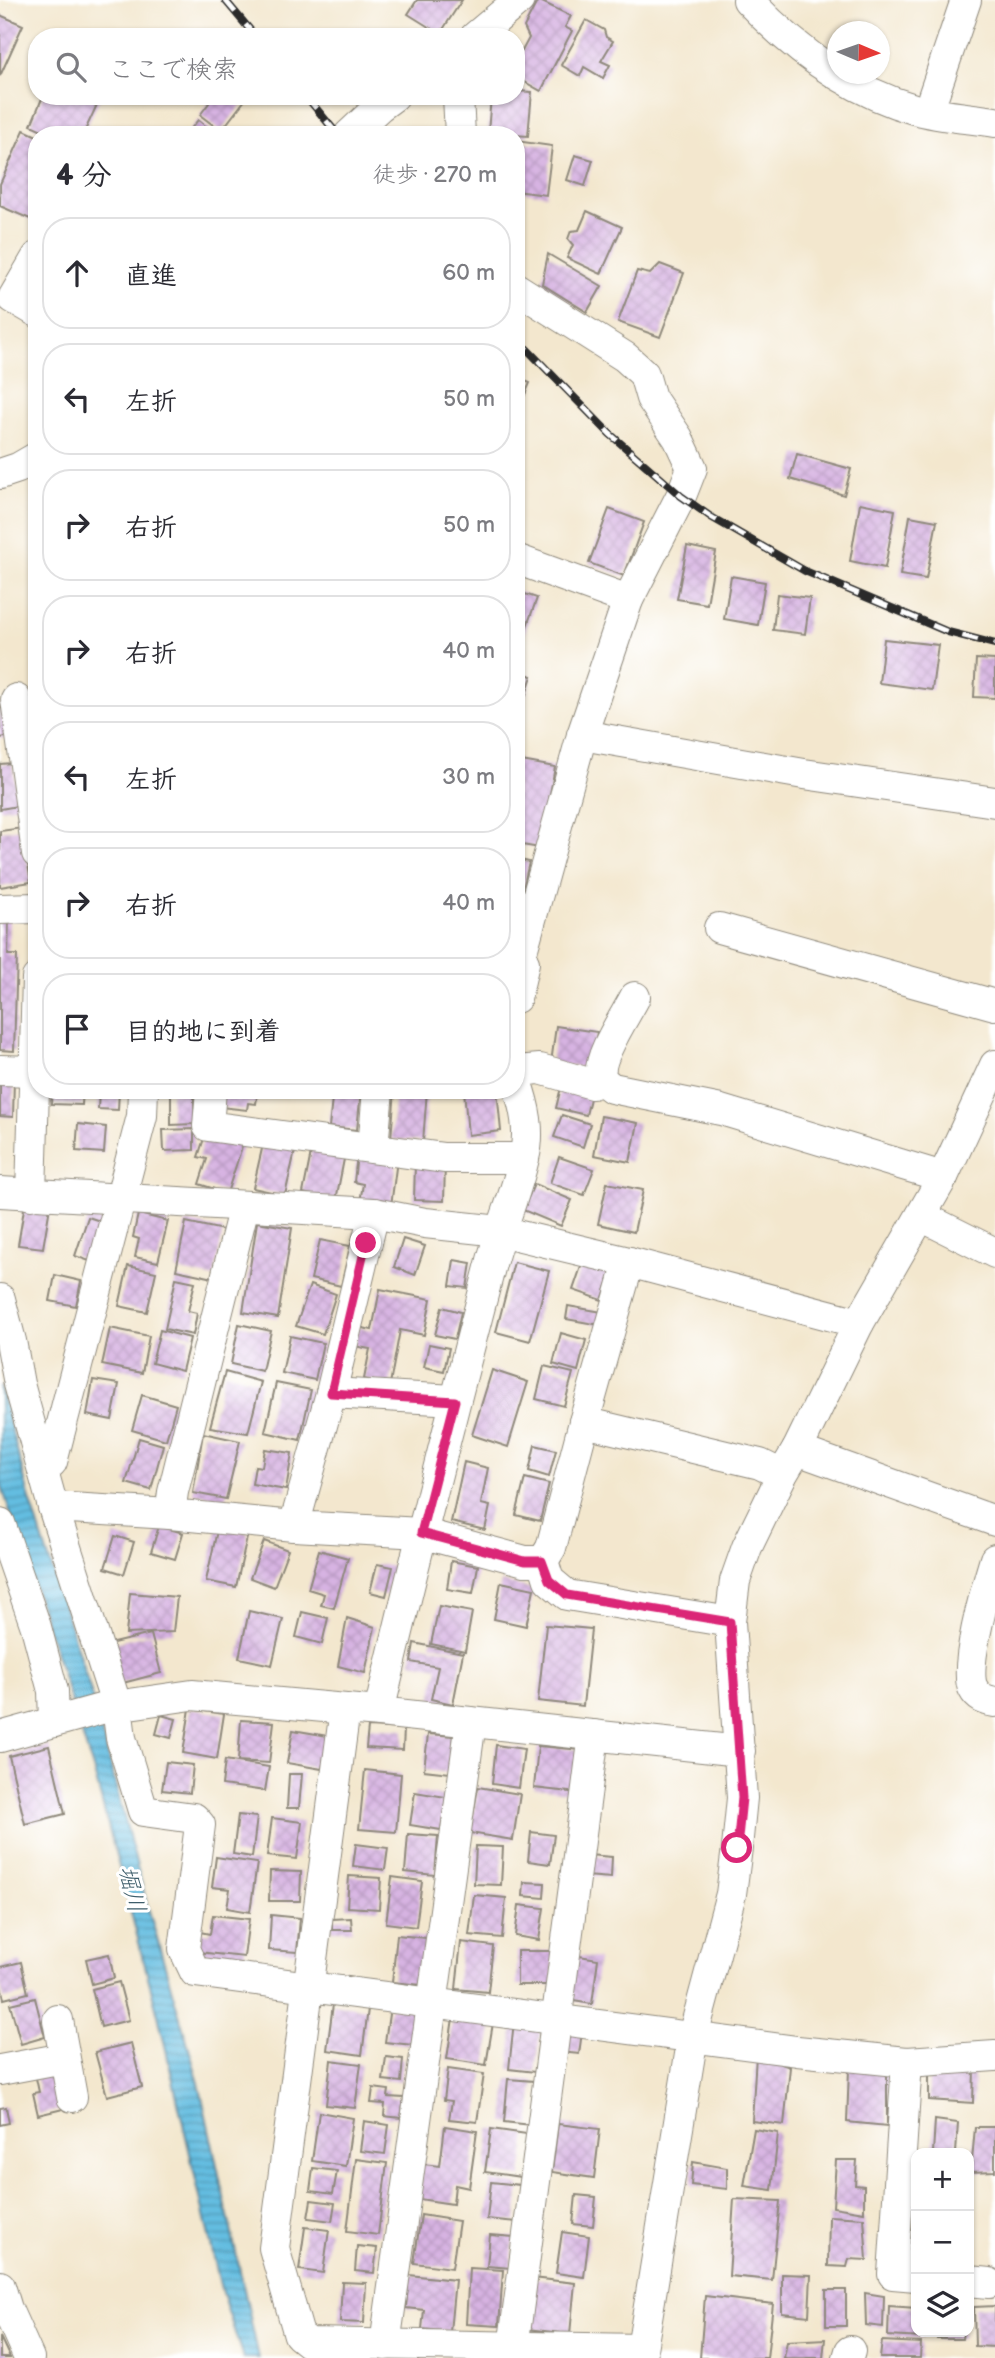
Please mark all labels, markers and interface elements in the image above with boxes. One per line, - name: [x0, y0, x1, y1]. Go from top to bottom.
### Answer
- north arrow: [827, 21, 890, 84]
- search box: [28, 28, 525, 105]
- icon: search: [52, 48, 90, 86]
- text: ここで検索: [108, 55, 238, 86]
- text: 4 分: [56, 158, 112, 194]
- text: 徒歩 · 270 m: [372, 161, 497, 189]
- icon: ahead: [58, 254, 96, 292]
- text: 60 m: [442, 259, 495, 287]
- text: 直進: [125, 261, 177, 292]
- icon: left: [58, 380, 96, 418]
- text: 50 m: [443, 385, 495, 413]
- text: 左折: [125, 387, 177, 418]
- icon: right: [58, 506, 96, 544]
- text: 50 m: [443, 511, 495, 539]
- text: 右折: [125, 513, 177, 544]
- icon: right: [58, 632, 96, 670]
- text: 40 m: [442, 637, 495, 665]
- text: 右折: [125, 639, 177, 670]
- icon: left: [58, 758, 96, 796]
- text: 30 m: [442, 763, 495, 791]
- text: 左折: [125, 765, 177, 796]
- icon: right: [58, 884, 96, 922]
- text: 40 m: [442, 889, 495, 917]
- text: 右折: [125, 891, 177, 922]
- icon: arrive: [58, 1010, 96, 1048]
- text: 目的地に到着: [125, 1017, 281, 1048]
- route end: [350, 1227, 381, 1258]
- route start: [721, 1832, 752, 1863]
- water label: 堀川: [112, 1862, 151, 1916]
- map controls: [911, 2148, 974, 2337]
- button: +: [911, 2148, 974, 2211]
- button: −: [911, 2211, 974, 2274]
- button: layers: [911, 2274, 974, 2337]

